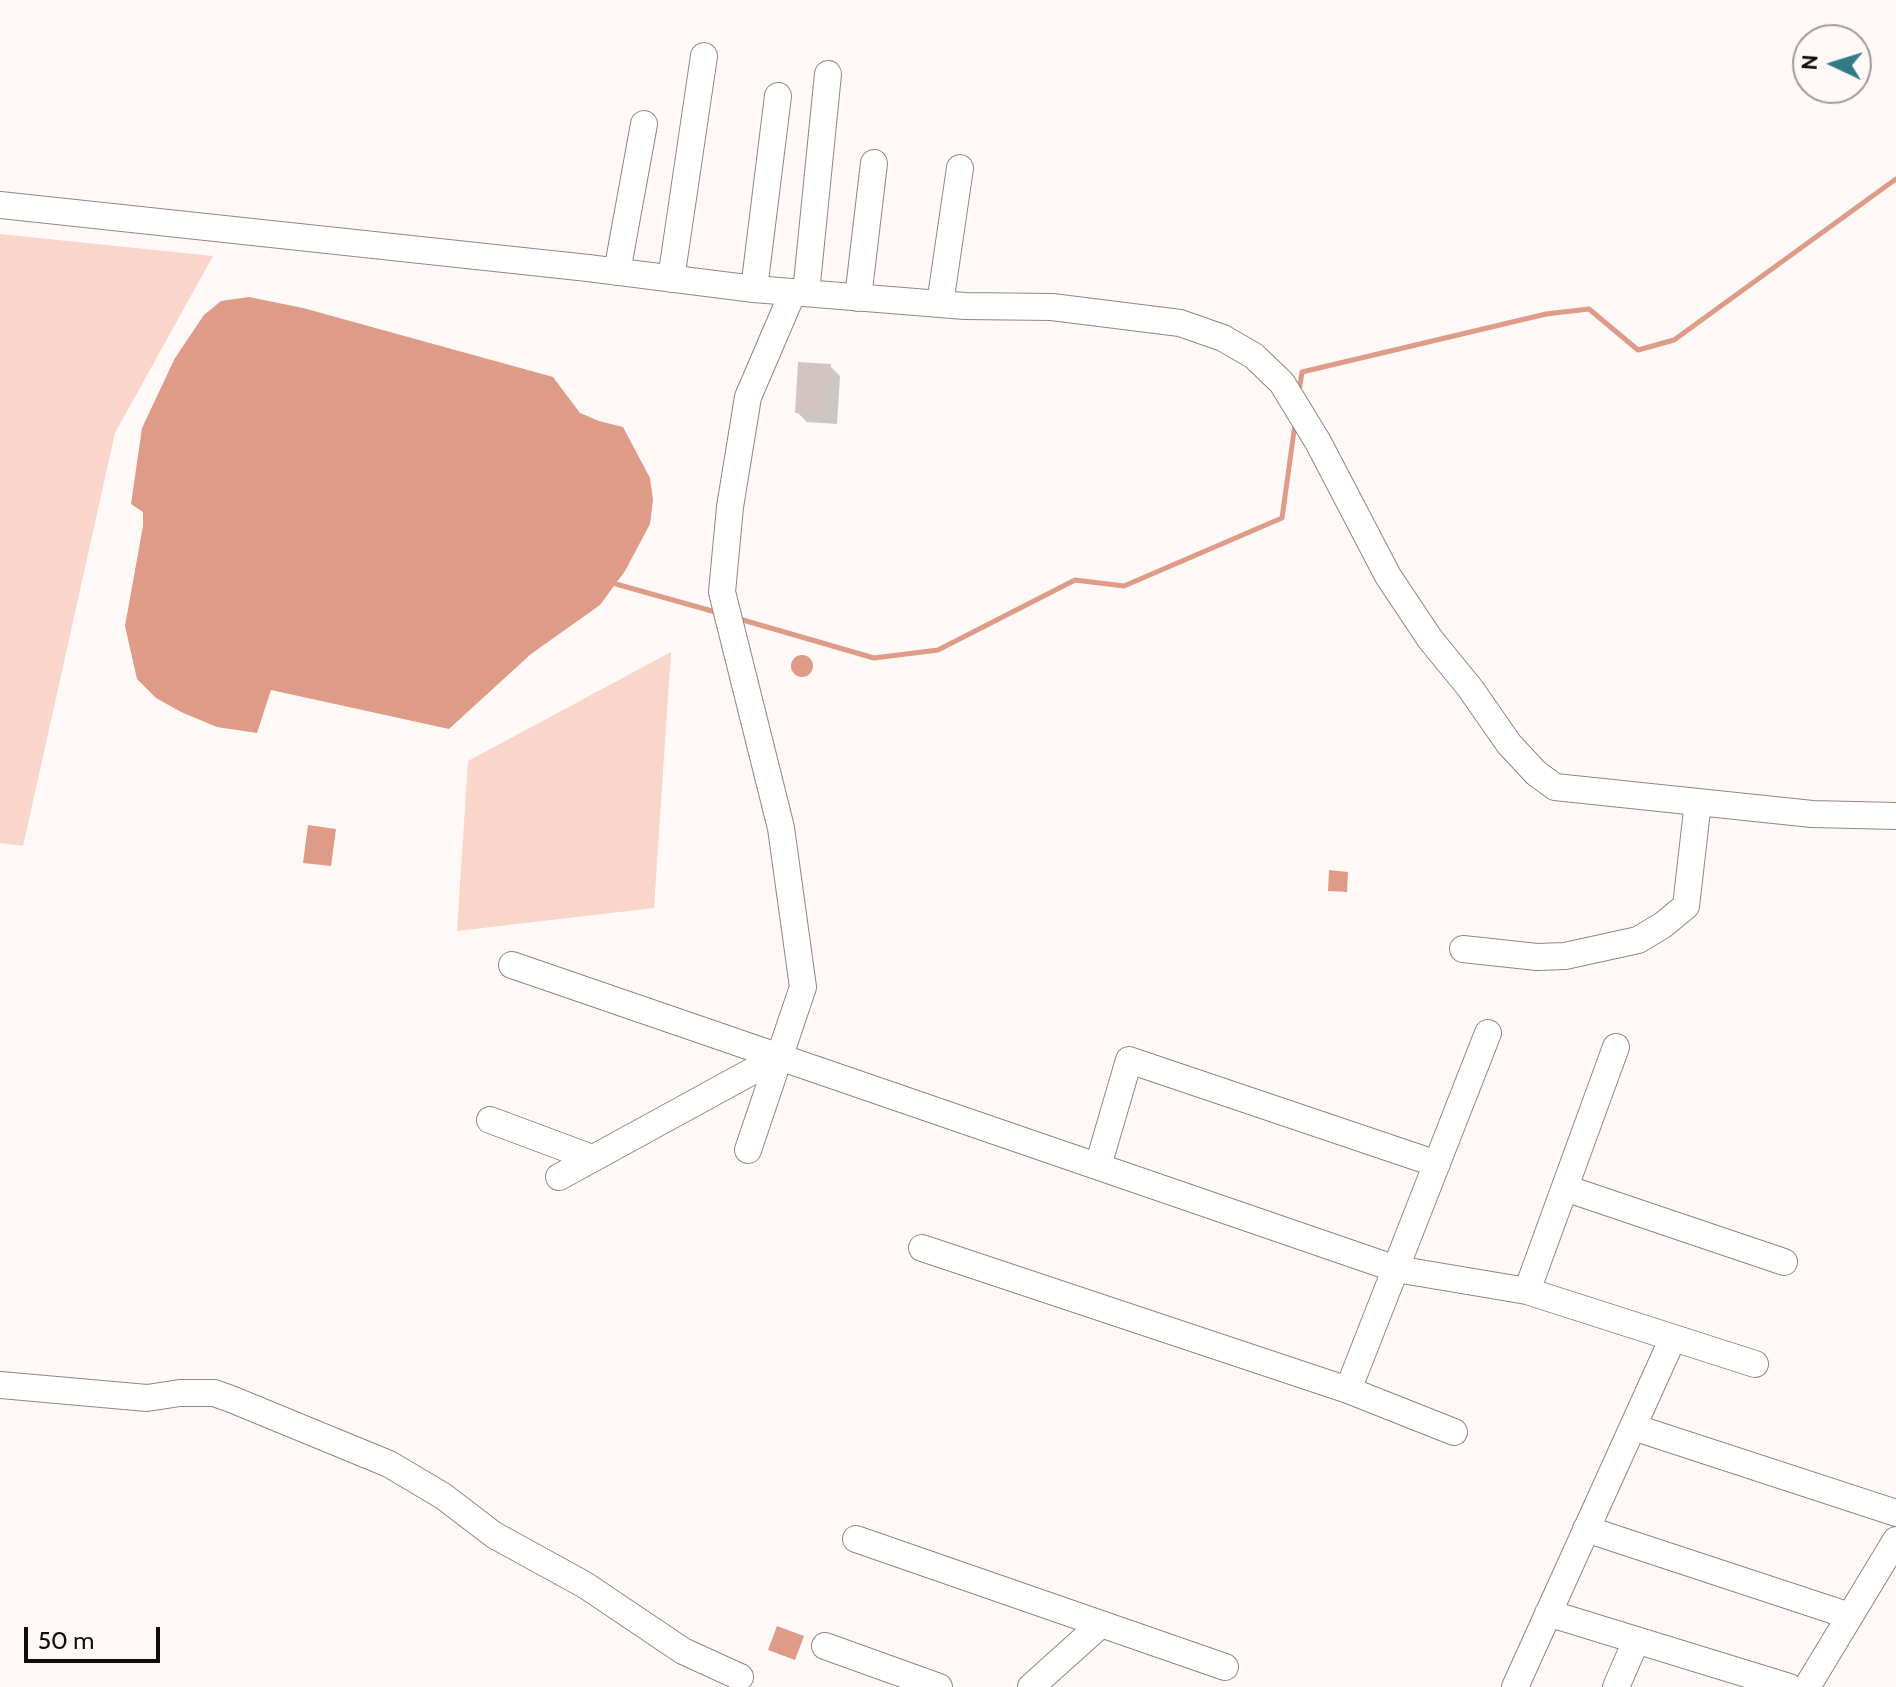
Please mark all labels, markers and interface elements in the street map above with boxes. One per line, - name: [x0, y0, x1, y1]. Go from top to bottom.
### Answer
- north arrow: [1792, 24, 1872, 104]
- text: N: [1796, 54, 1824, 71]
- scale bar: [28, 1611, 164, 1661]
- text: 50 m: [38, 1626, 94, 1655]

